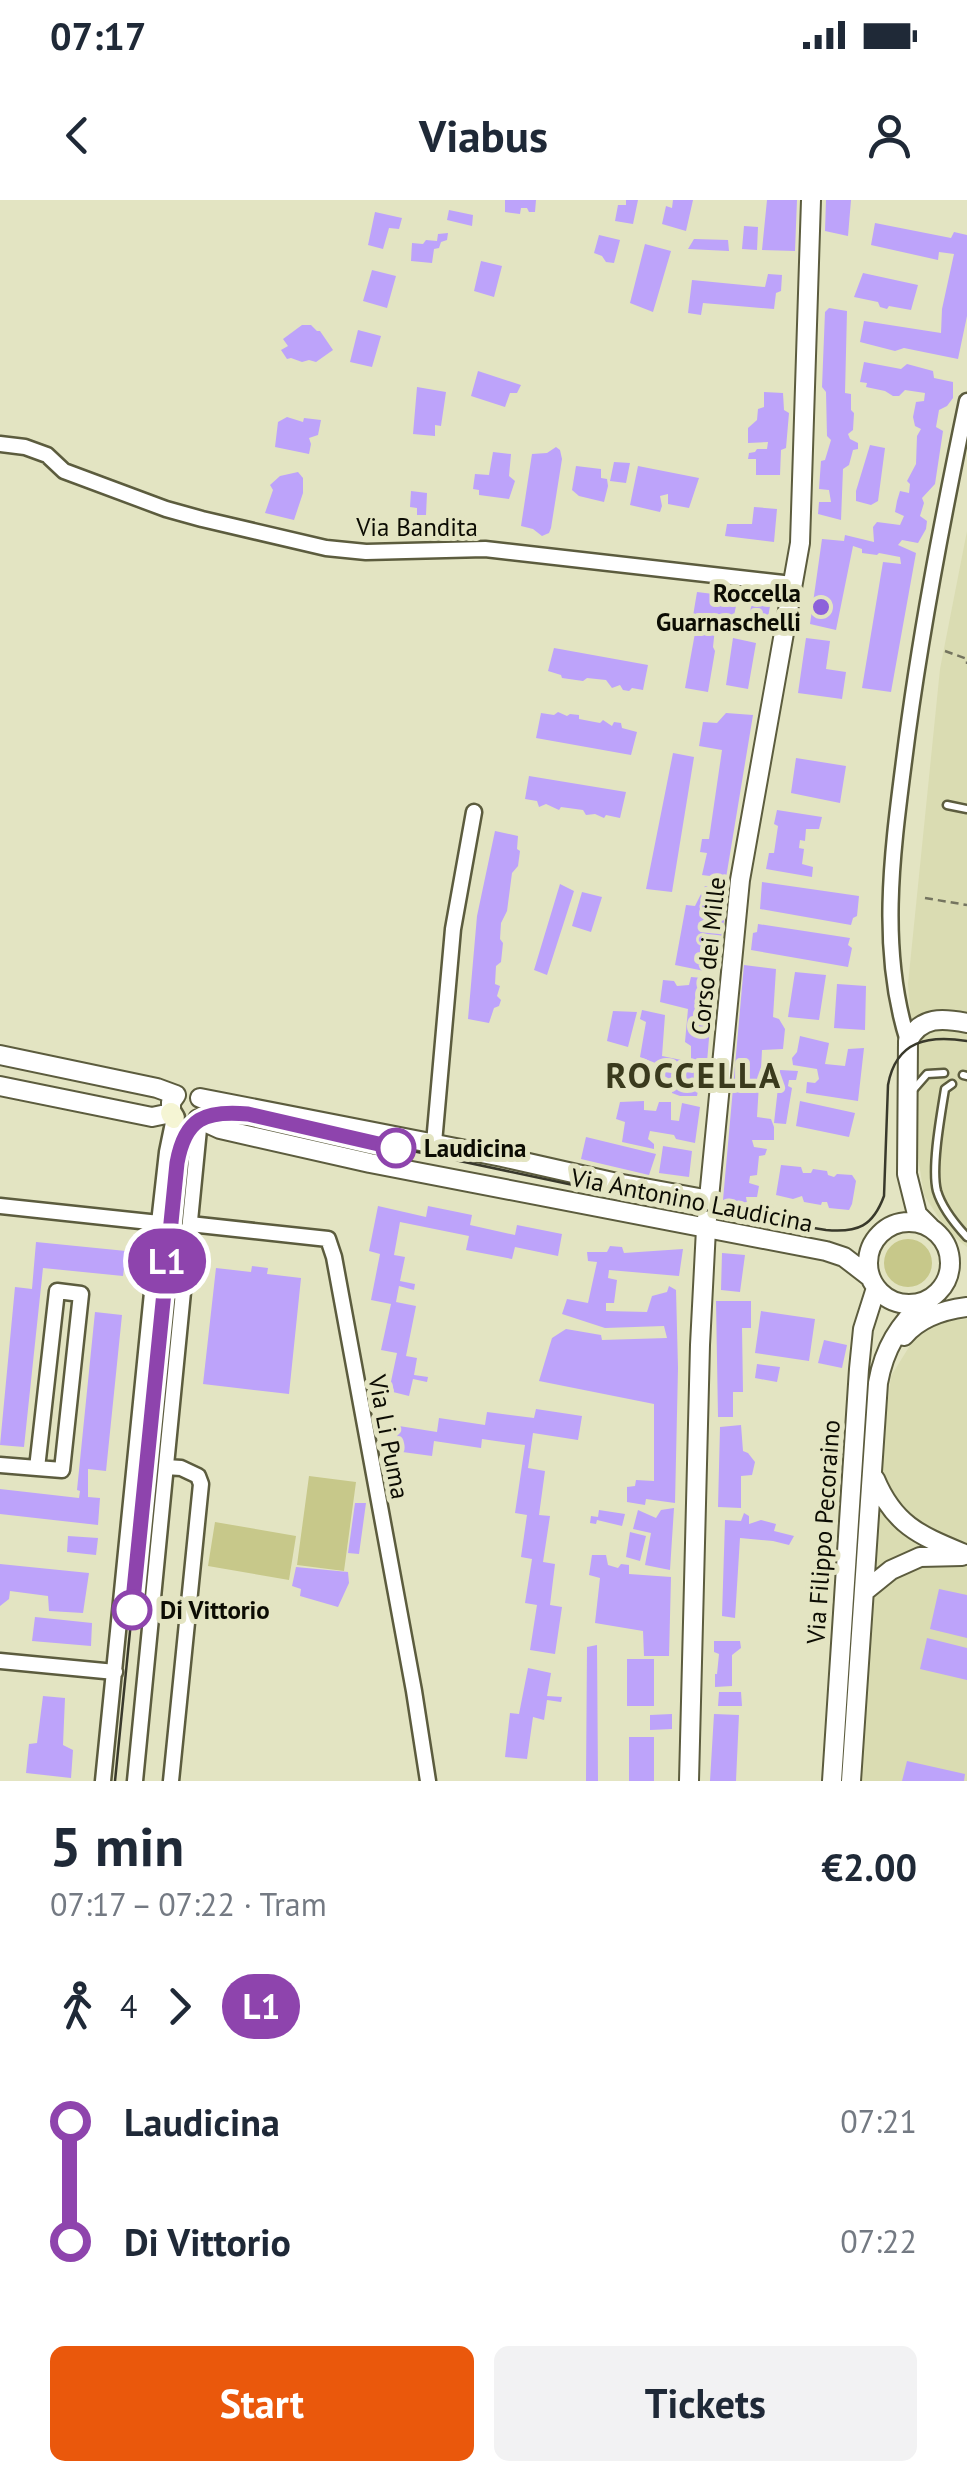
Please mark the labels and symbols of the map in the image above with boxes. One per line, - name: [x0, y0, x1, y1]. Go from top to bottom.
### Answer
- street label: Via Bandita: [355, 511, 478, 543]
- place label: Roccella Guarnaschelli: [656, 577, 801, 638]
- marker: Roccella Guarnaschelli: [810, 596, 832, 618]
- street label: Corso dei Mille: [684, 875, 732, 1037]
- district label: ROCCELLA: [605, 1052, 783, 1098]
- marker: Laudicina: [377, 1129, 415, 1167]
- place label: Laudicina: [424, 1132, 526, 1164]
- street label: Via Antonino Laudicina: [567, 1161, 816, 1239]
- line badge: L1: [122, 1228, 212, 1294]
- street label: Via Li Puma: [361, 1371, 417, 1502]
- street label: Via Filippo Pecoraino: [799, 1419, 847, 1646]
- marker: Di Vittorio: [113, 1591, 151, 1629]
- place label: Di Vittorio: [160, 1594, 270, 1626]

